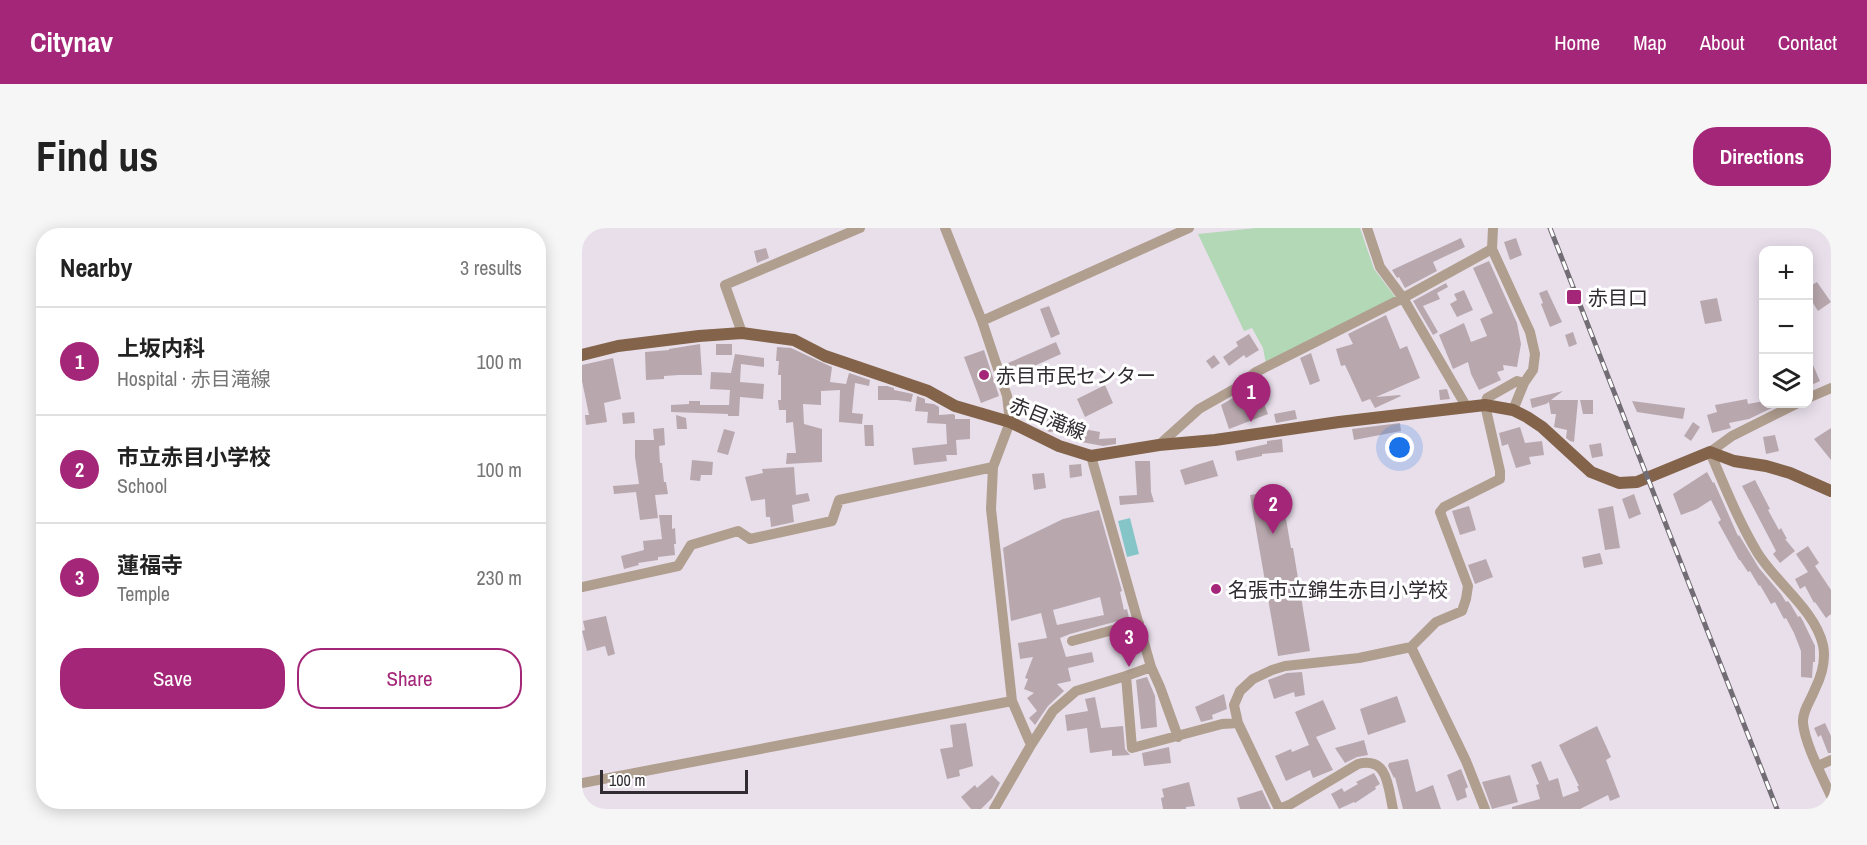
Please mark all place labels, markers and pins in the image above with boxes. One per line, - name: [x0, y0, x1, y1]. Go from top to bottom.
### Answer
- place label: 赤目口: [1588, 284, 1648, 311]
- marker: 赤目口: [1565, 288, 1583, 306]
- place label: 赤目市民センター: [996, 362, 1156, 389]
- marker: 赤目市民センター: [977, 368, 991, 382]
- pin: 1: [1232, 372, 1270, 422]
- pin: 2: [1254, 484, 1292, 534]
- place label: 名張市立錦生赤目小学校: [1228, 576, 1448, 603]
- marker: 名張市立錦生赤目小学校: [1209, 582, 1223, 596]
- pin: 3: [1110, 618, 1148, 667]

